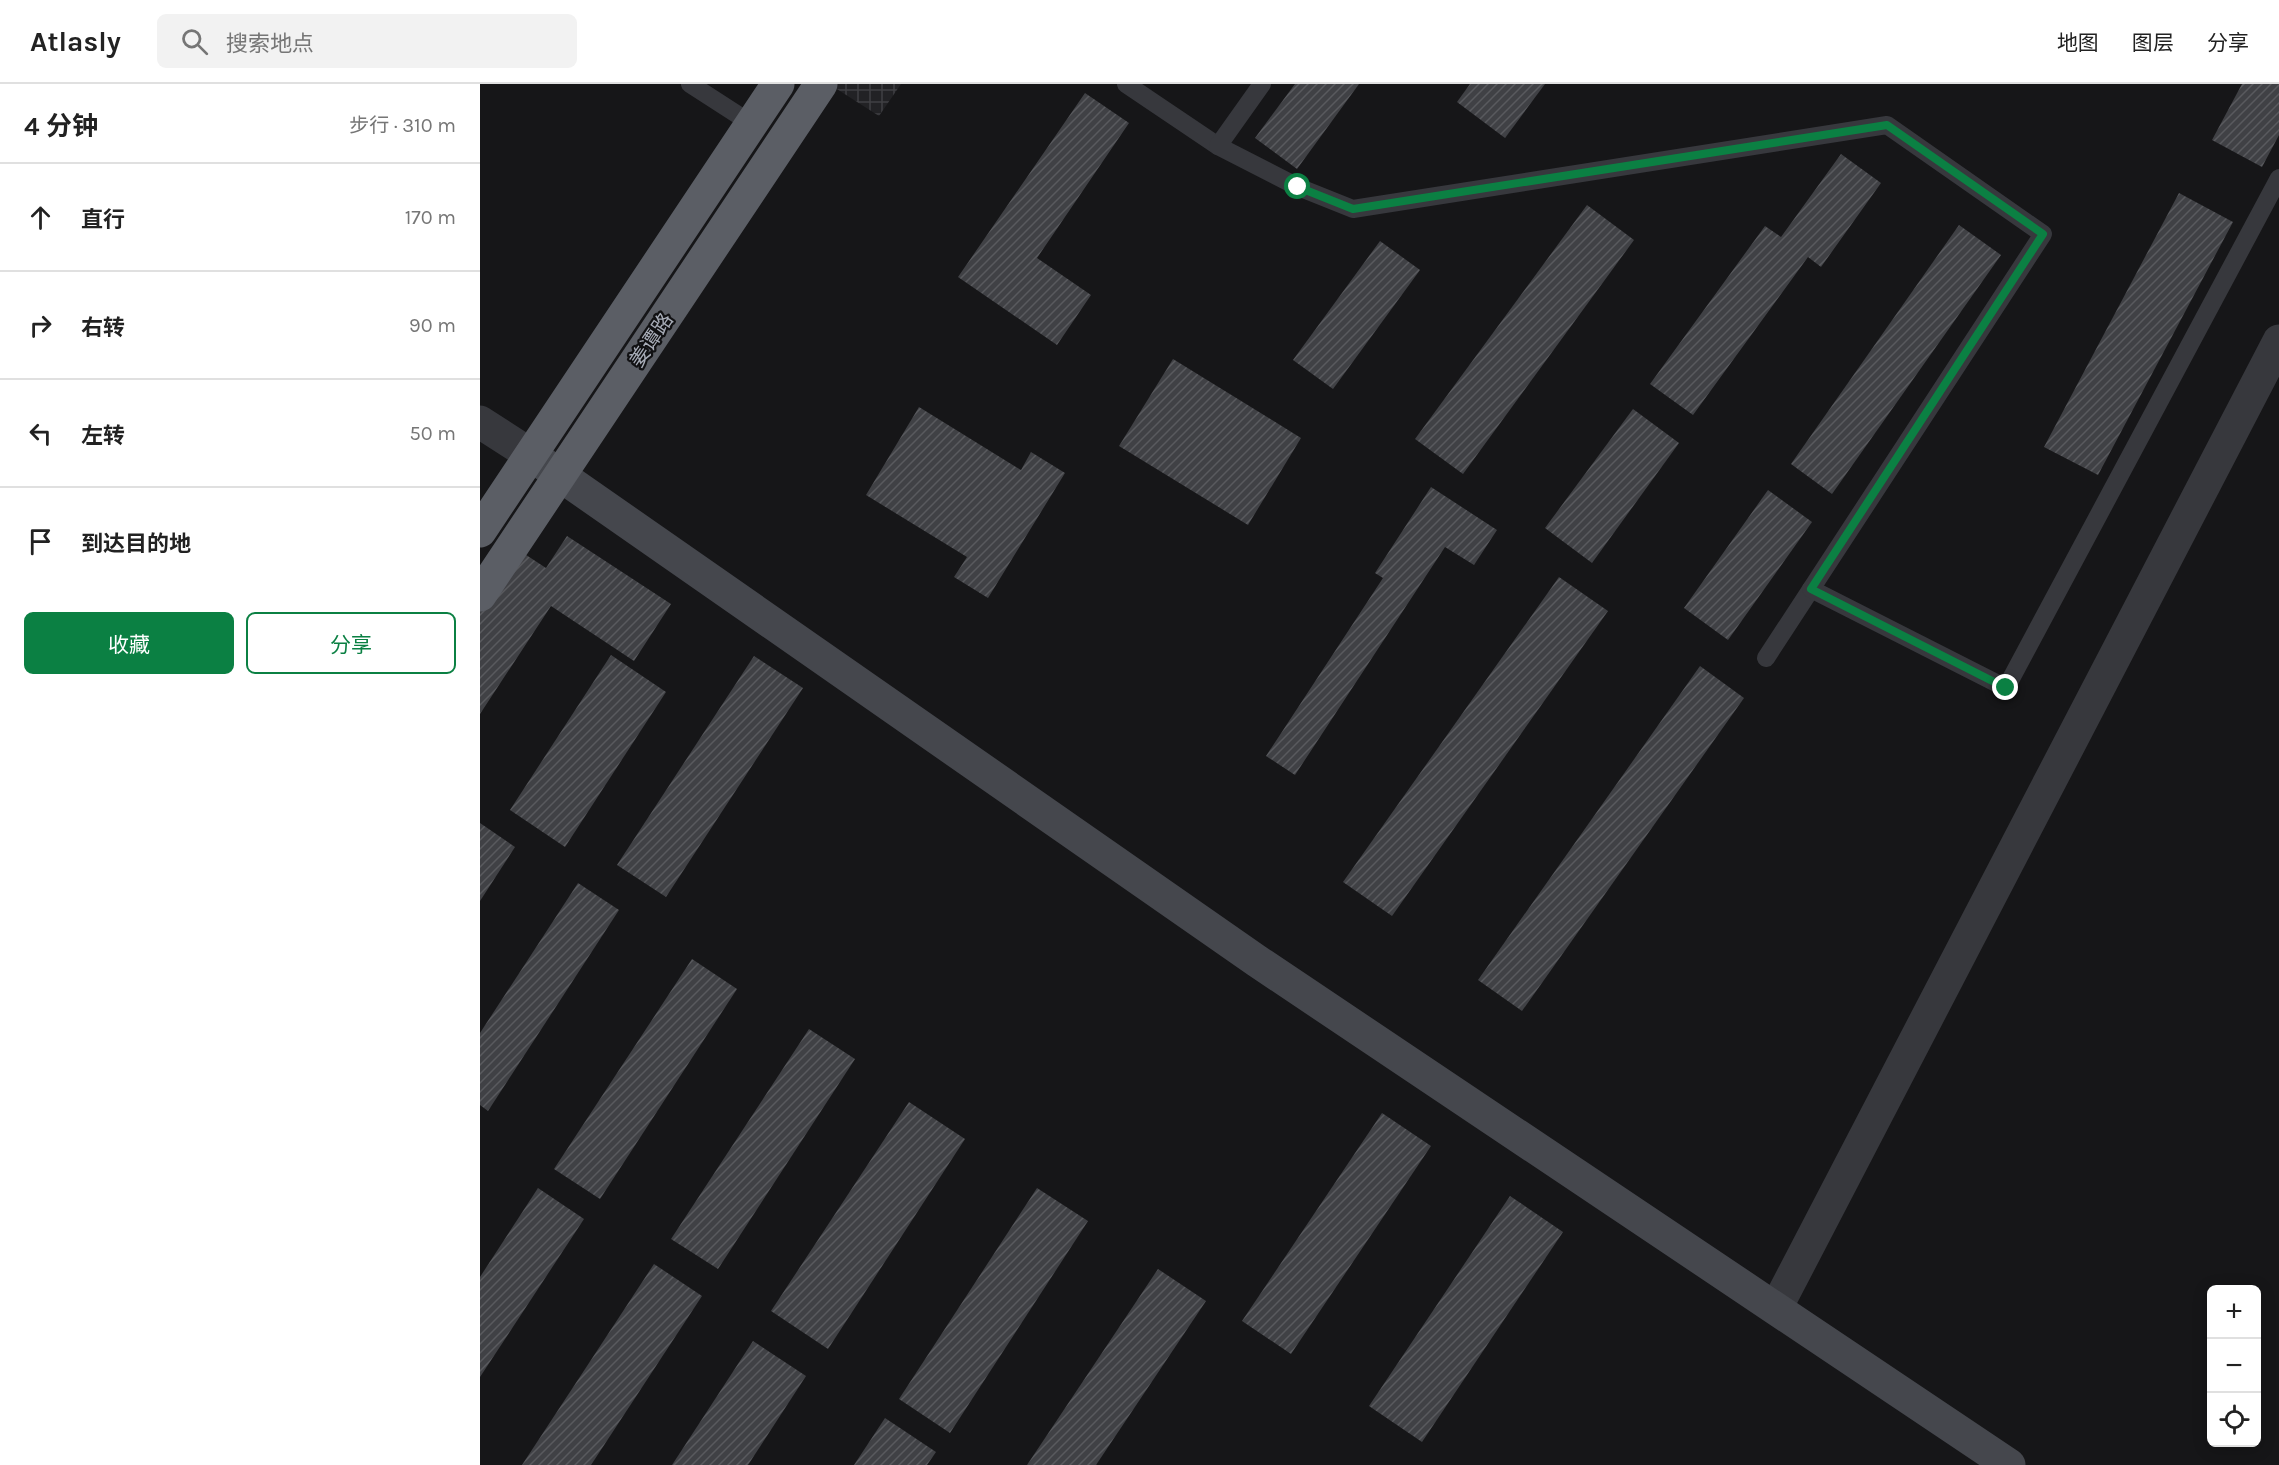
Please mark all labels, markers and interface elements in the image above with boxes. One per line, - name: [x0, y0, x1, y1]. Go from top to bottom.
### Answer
- search box: [157, 14, 577, 68]
- text: Atlasly: [30, 25, 121, 58]
- icon: search: [178, 25, 211, 58]
- text: 搜索地点: [226, 31, 314, 57]
- text: 地图: [2057, 31, 2099, 55]
- text: 图层: [2132, 31, 2174, 55]
- text: 分享: [2207, 31, 2249, 55]
- text: 4 分钟: [24, 111, 98, 142]
- text: 步行 · 310 m: [349, 114, 456, 137]
- route start: [1284, 173, 1310, 199]
- icon: ahead: [24, 201, 57, 234]
- text: 170 m: [405, 206, 456, 229]
- text: 直行: [81, 207, 125, 233]
- icon: right: [24, 309, 57, 342]
- street label: 姜谭路: [625, 309, 678, 372]
- text: 90 m: [409, 314, 456, 337]
- text: 右转: [81, 315, 125, 341]
- icon: left: [24, 417, 57, 450]
- text: 50 m: [409, 422, 456, 445]
- text: 左转: [81, 423, 125, 449]
- icon: arrive: [24, 525, 57, 558]
- text: 到达目的地: [81, 531, 191, 557]
- button: 收藏: [24, 612, 234, 674]
- button: 分享: [246, 612, 456, 674]
- route end: [1992, 674, 2018, 700]
- map controls: [2207, 1285, 2261, 1447]
- button: +: [2207, 1285, 2261, 1339]
- button: −: [2207, 1339, 2261, 1393]
- button: locate: [2207, 1393, 2261, 1447]

